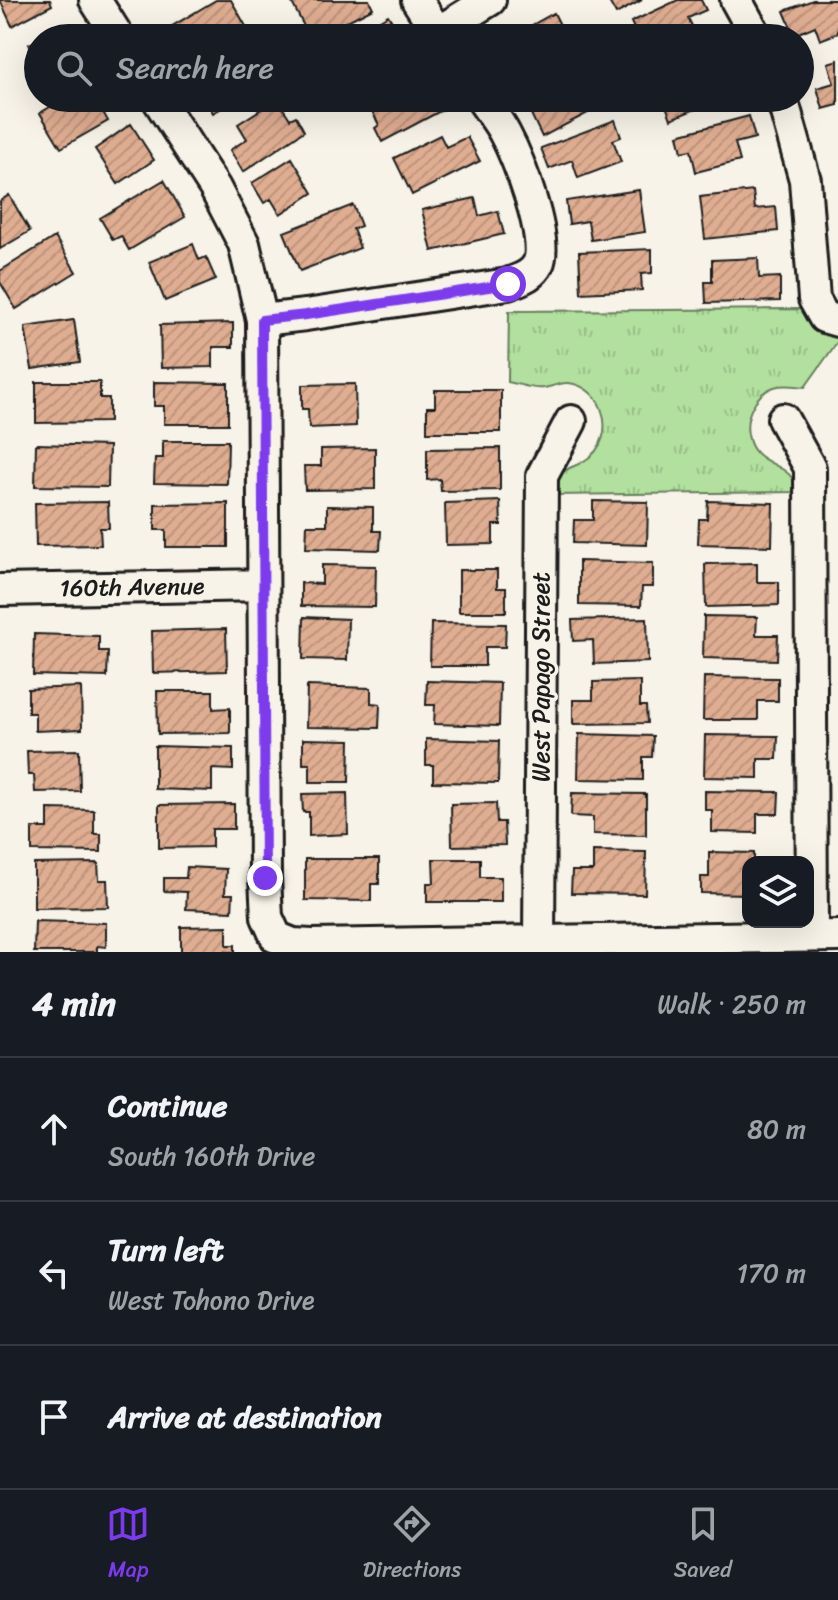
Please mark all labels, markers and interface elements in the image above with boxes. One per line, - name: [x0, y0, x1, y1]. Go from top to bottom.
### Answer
- search box: [24, 24, 814, 112]
- text: Search here: [116, 41, 274, 95]
- icon: search: [52, 46, 96, 90]
- route start: [490, 266, 526, 302]
- street label: 160th Avenue: [59, 565, 205, 609]
- street label: West Papago Street: [520, 572, 562, 782]
- map controls: [742, 856, 814, 928]
- button: layers: [742, 856, 814, 928]
- route end: [247, 860, 283, 896]
- text: 4 min: [32, 974, 116, 1034]
- text: Walk · 250 m: [657, 981, 806, 1027]
- text: Continue: [108, 1079, 227, 1133]
- text: 80 m: [747, 1106, 806, 1152]
- icon: ahead: [32, 1107, 76, 1151]
- text: South 160th Drive: [108, 1133, 315, 1179]
- text: Turn left: [108, 1223, 224, 1277]
- text: 170 m: [737, 1250, 806, 1296]
- icon: left: [32, 1251, 76, 1295]
- text: West Tohono Drive: [108, 1277, 315, 1323]
- text: Arrive at destination: [108, 1390, 382, 1444]
- icon: arrive: [32, 1395, 76, 1439]
- tab: Map: [106, 1502, 150, 1589]
- tab: Directions: [363, 1502, 461, 1589]
- tab: Saved: [674, 1502, 732, 1589]

